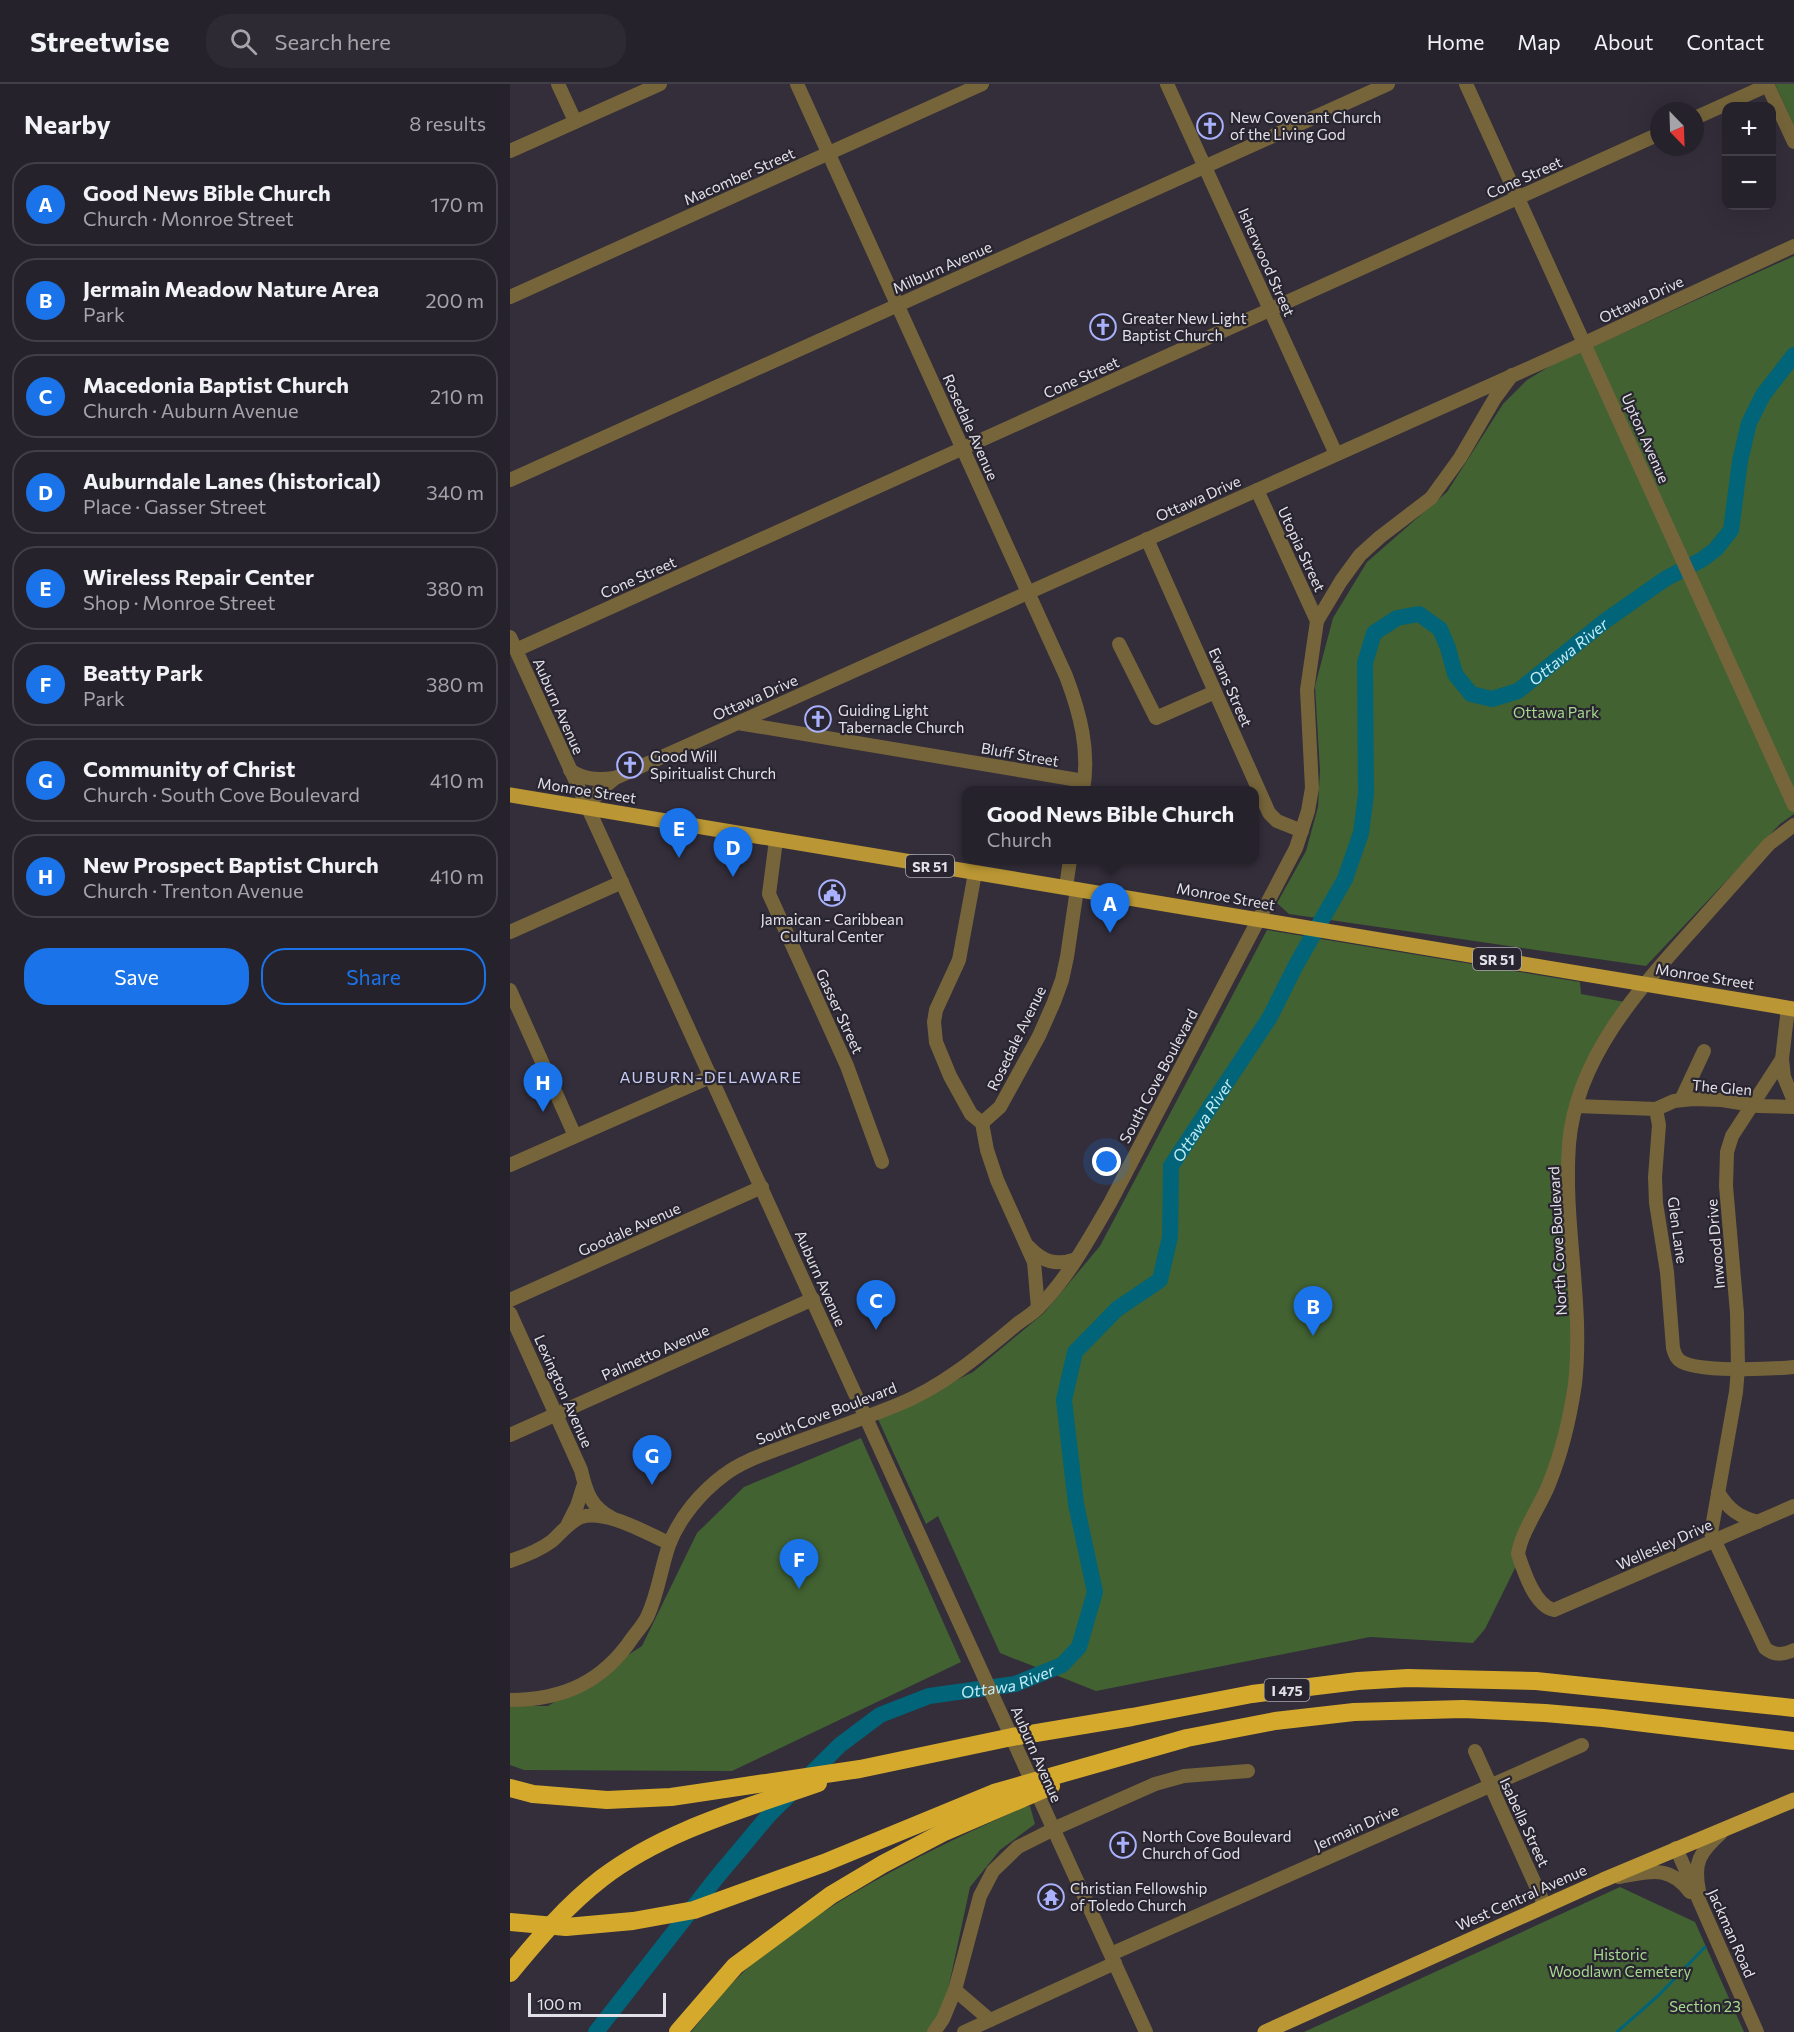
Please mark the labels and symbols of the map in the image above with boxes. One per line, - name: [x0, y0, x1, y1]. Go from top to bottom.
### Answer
- north arrow: [1650, 102, 1704, 156]
- place label: New Covenant Church of the Living God: [1230, 108, 1381, 143]
- church icon: New Covenant Church of the Living God: [1195, 111, 1225, 141]
- street label: Macomber Street: [681, 143, 797, 209]
- street label: Cone Street: [1483, 152, 1565, 202]
- street label: Isherwood Street: [1235, 205, 1299, 319]
- street label: Milburn Avenue: [890, 237, 994, 297]
- street label: Ottawa Drive: [1596, 272, 1686, 326]
- place label: Greater New Light Baptist Church: [1122, 309, 1247, 344]
- church icon: Greater New Light Baptist Church: [1088, 312, 1118, 342]
- street label: Cone Street: [1040, 352, 1122, 402]
- street label: Rosedale Avenue: [940, 371, 1002, 483]
- street label: Upton Avenue: [1618, 390, 1674, 486]
- street label: Ottawa Drive: [1153, 471, 1243, 525]
- street label: Utopia Street: [1274, 504, 1330, 594]
- street label: Cone Street: [597, 552, 679, 602]
- water label: Ottawa River: [1524, 613, 1611, 689]
- street label: Evans Street: [1206, 645, 1256, 729]
- street label: Auburn Avenue: [530, 655, 588, 757]
- street label: Ottawa Drive: [710, 670, 800, 724]
- place label: Guiding Light Tabernacle Church: [838, 701, 964, 736]
- park label: Ottawa Park: [1513, 703, 1599, 721]
- church icon: Guiding Light Tabernacle Church: [803, 704, 833, 734]
- street label: Bluff Street: [980, 738, 1060, 770]
- place label: Good Will Spiritualist Church: [650, 747, 776, 782]
- church icon: Good Will Spiritualist Church: [615, 750, 645, 780]
- street label: Monroe Street: [536, 773, 638, 807]
- pin: E: [660, 808, 698, 858]
- pin: D: [714, 828, 752, 877]
- road number: SR 51: [906, 855, 954, 877]
- public building icon: Jamaican - Caribbean Cultural Center: [817, 878, 847, 908]
- street label: Monroe Street: [1175, 878, 1277, 914]
- pin: A: [1090, 884, 1130, 933]
- place label: Jamaican - Caribbean Cultural Center: [760, 910, 904, 945]
- road number: SR 51: [1473, 948, 1521, 970]
- street label: Monroe Street: [1654, 959, 1756, 993]
- street label: Gasser Street: [812, 966, 868, 1056]
- street label: Rosedale Avenue: [983, 983, 1049, 1093]
- street label: South Cove Boulevard: [1115, 1006, 1201, 1146]
- pin: H: [524, 1062, 562, 1112]
- district label: AUBURN-DELAWARE: [619, 1067, 803, 1086]
- water label: Ottawa River: [1167, 1074, 1237, 1165]
- street label: The Glen: [1691, 1075, 1753, 1099]
- your location: [1092, 1147, 1121, 1176]
- street label: North Cove Boulevard: [1544, 1166, 1570, 1316]
- street label: Glen Lane: [1664, 1196, 1692, 1265]
- street label: Goodale Avenue: [575, 1198, 683, 1260]
- street label: Inwood Drive: [1702, 1198, 1728, 1290]
- street label: Auburn Avenue: [792, 1227, 850, 1329]
- pin: C: [856, 1280, 896, 1330]
- pin: B: [1294, 1286, 1332, 1336]
- street label: Palmetto Avenue: [598, 1320, 712, 1384]
- street label: Lexington Avenue: [531, 1332, 597, 1450]
- street label: South Cove Boulevard: [753, 1378, 899, 1448]
- pin: G: [632, 1436, 672, 1485]
- street label: Wellesley Drive: [1613, 1515, 1715, 1573]
- pin: F: [780, 1540, 818, 1589]
- water label: Ottawa River: [960, 1659, 1058, 1701]
- road number: I 475: [1264, 1679, 1310, 1701]
- street label: Auburn Avenue: [1008, 1703, 1066, 1805]
- street label: Isabella Street: [1496, 1775, 1554, 1869]
- street label: Jermain Drive: [1311, 1800, 1401, 1854]
- place label: North Cove Boulevard Church of God: [1142, 1827, 1291, 1862]
- church icon: North Cove Boulevard Church of God: [1108, 1830, 1138, 1860]
- street label: West Central Avenue: [1453, 1860, 1589, 1934]
- place label: Christian Fellowship of Toledo Church: [1070, 1879, 1208, 1914]
- temple icon: Christian Fellowship of Toledo Church: [1036, 1882, 1066, 1912]
- street label: Jackman Road: [1704, 1886, 1760, 1980]
- park label: Historic Woodlawn Cemetery: [1549, 1945, 1692, 1980]
- scale bar: [528, 1990, 666, 2018]
- park label: Section 23: [1669, 1997, 1741, 2015]

